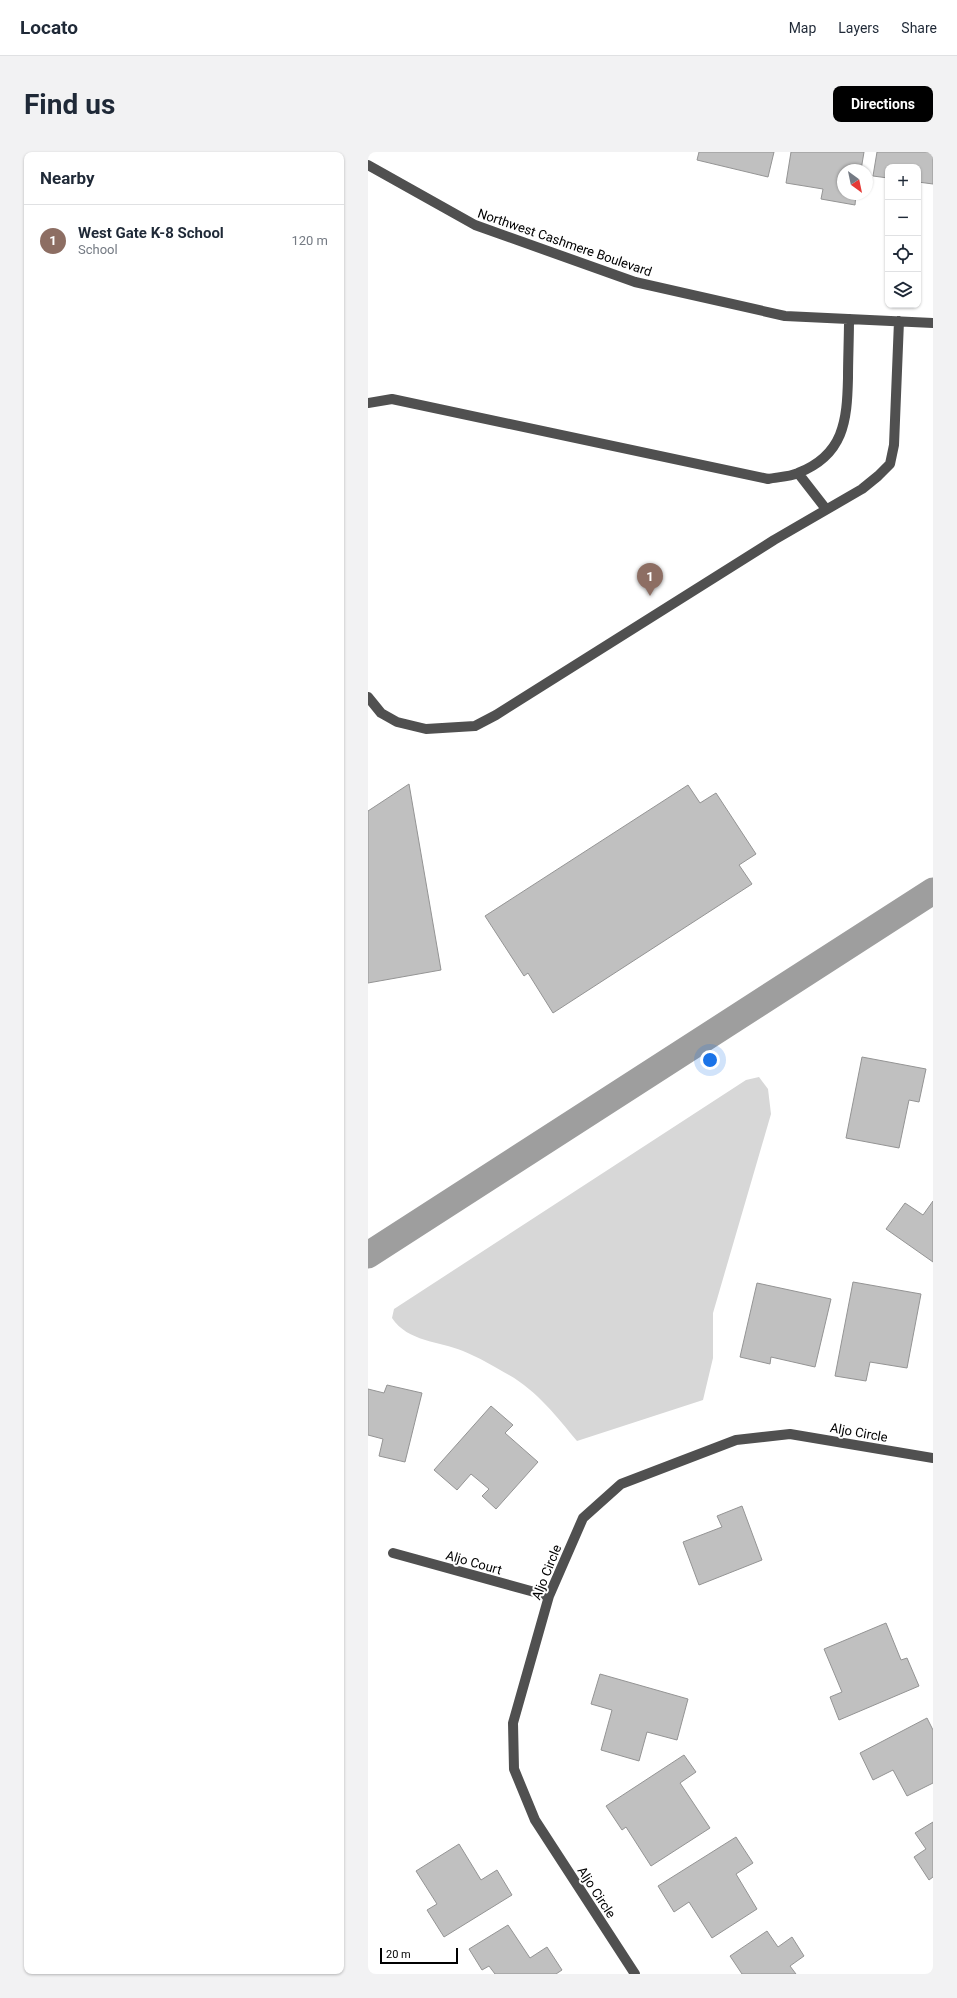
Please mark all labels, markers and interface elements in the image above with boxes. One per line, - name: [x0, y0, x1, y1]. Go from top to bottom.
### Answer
- text: Locato: [20, 16, 78, 39]
- text: Map: [789, 20, 816, 36]
- text: Layers: [838, 20, 879, 36]
- text: Share: [901, 20, 937, 36]
- button: Directions: [833, 86, 933, 122]
- text: Find us: [24, 88, 115, 121]
- north arrow: [837, 164, 873, 200]
- map controls: [885, 164, 921, 308]
- button: +: [885, 164, 921, 200]
- text: Nearby: [40, 168, 95, 188]
- button: −: [885, 200, 921, 236]
- street label: Northwest Cashmere Boulevard: [476, 206, 654, 279]
- text: West Gate K-8 School: [78, 224, 224, 242]
- text: 1: [49, 233, 57, 248]
- text: 120 m: [291, 233, 328, 248]
- button: locate: [885, 236, 921, 272]
- text: School: [78, 242, 118, 257]
- button: layers: [885, 272, 921, 308]
- pin: 1: [637, 563, 663, 596]
- your location: [700, 1050, 720, 1070]
- street label: Aljo Circle: [829, 1420, 889, 1445]
- street label: Aljo Circle: [529, 1542, 564, 1602]
- street label: Aljo Court: [444, 1547, 504, 1578]
- street label: Aljo Circle: [574, 1864, 619, 1921]
- scale bar: [380, 1946, 458, 1965]
- text: 20 m: [386, 1948, 411, 1961]

